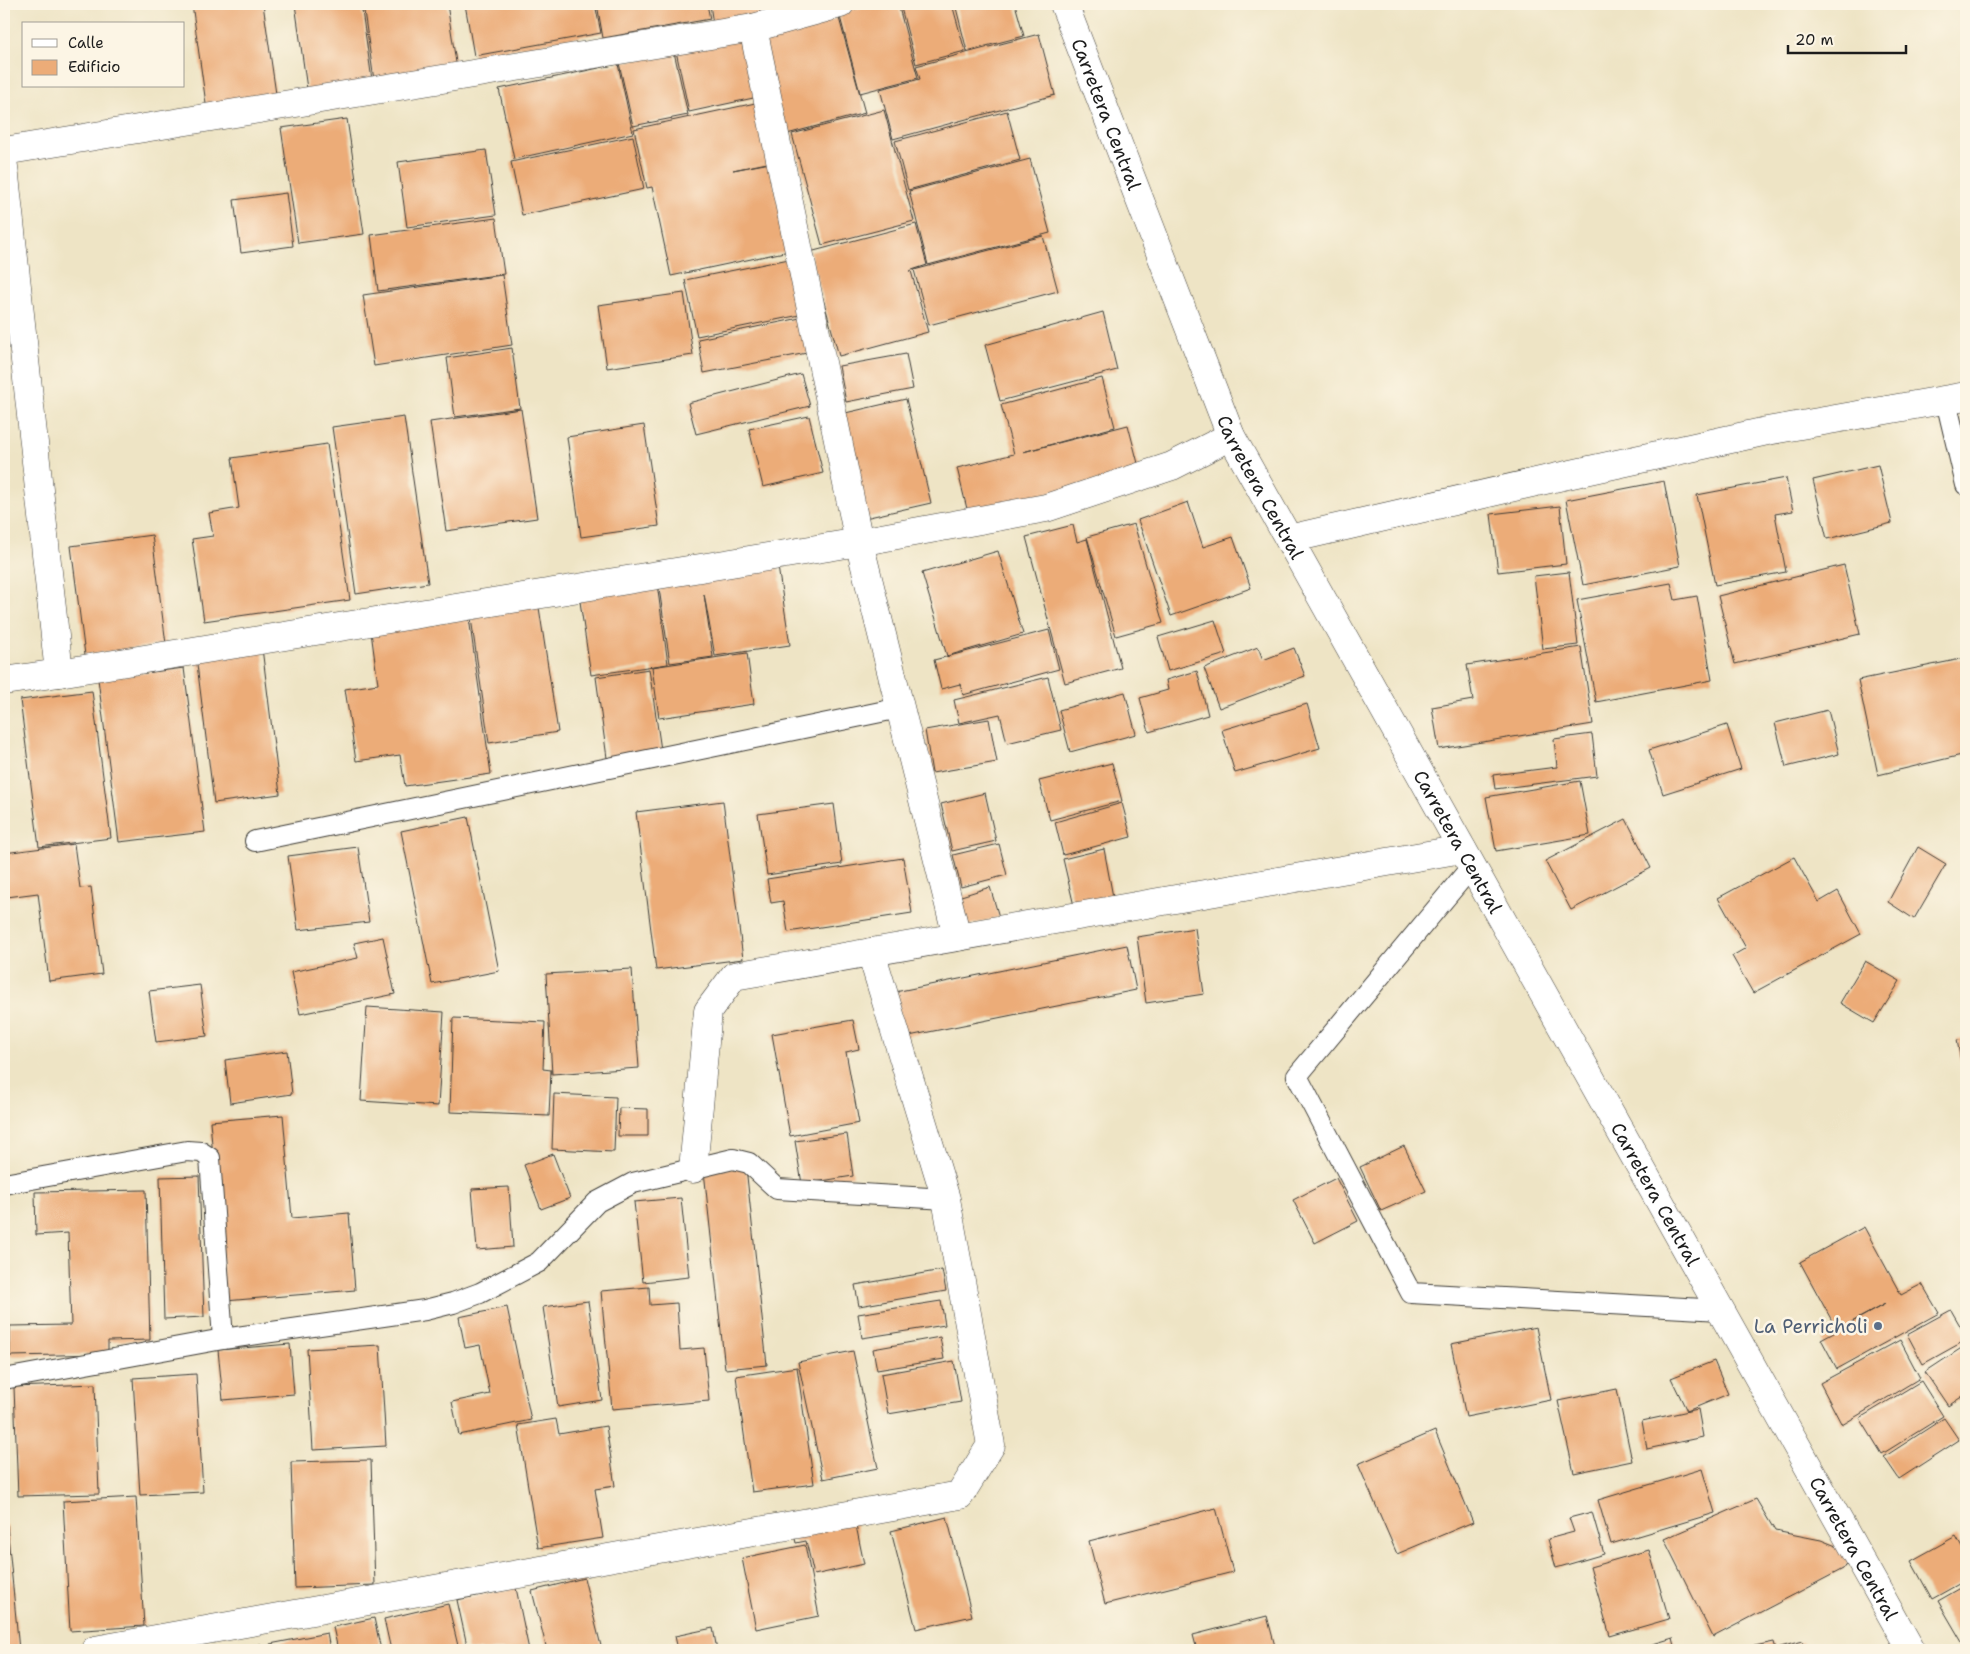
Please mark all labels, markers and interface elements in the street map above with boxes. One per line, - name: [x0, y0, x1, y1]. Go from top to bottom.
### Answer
- legend: [22, 22, 185, 88]
- scale bar: [1788, 22, 1905, 54]
- text: 20 m: [1795, 30, 1834, 50]
- text: Calle: [68, 33, 104, 53]
- street label: Carretera Central: [1066, 35, 1147, 194]
- text: Edificio: [68, 57, 120, 77]
- street label: Carretera Central: [1212, 411, 1310, 564]
- street label: Carretera Central: [1408, 765, 1508, 918]
- street label: Carretera Central: [1605, 1118, 1706, 1270]
- place label: La Perricholi: [1754, 1314, 1868, 1339]
- marker: La Perricholi: [1872, 1320, 1884, 1332]
- street label: Carretera Central: [1804, 1472, 1904, 1625]

